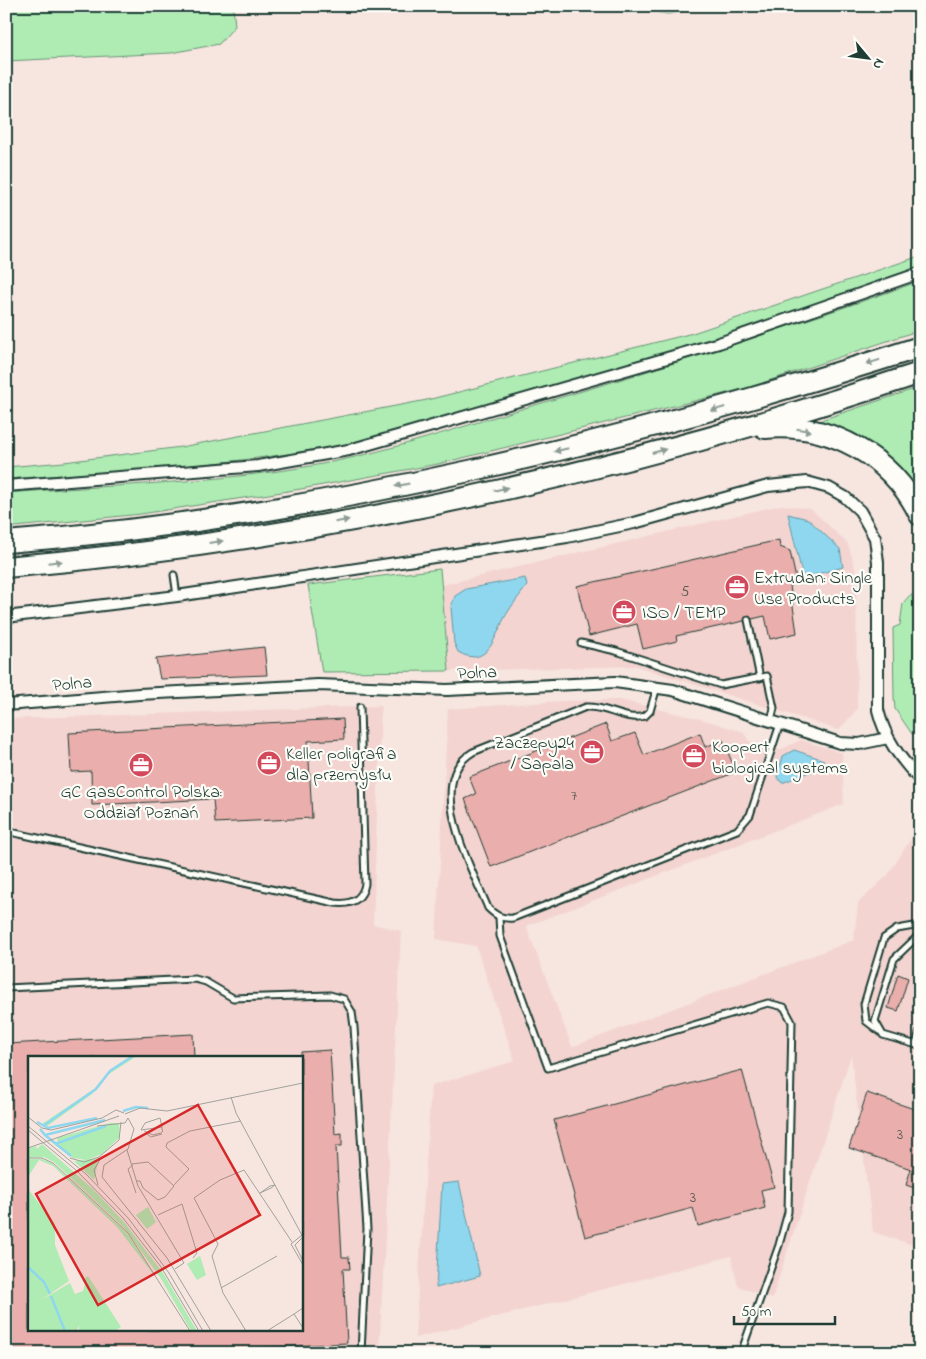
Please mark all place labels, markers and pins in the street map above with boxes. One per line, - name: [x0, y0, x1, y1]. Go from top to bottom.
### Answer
- place label: Extrudan: Single Use Products: [754, 566, 873, 613]
- office icon: Extrudan: Single Use Products: [724, 574, 750, 600]
- office icon: ISO / TEMP: [611, 599, 637, 625]
- place label: ISO / TEMP: [642, 601, 726, 627]
- place label: Zaczepy24 / Sapala: [494, 731, 575, 778]
- place label: Koopert biological systems: [712, 735, 848, 783]
- office icon: Zaczepy24 / Sapala: [579, 739, 605, 765]
- place label: Keller poligrafia dla przemysłu: [286, 742, 397, 789]
- office icon: Koopert biological systems: [681, 743, 707, 769]
- office icon: Keller poligrafia dla przemysłu: [256, 750, 282, 776]
- office icon: GC GasControl Polska: Oddział Poznań: [128, 752, 154, 778]
- place label: GC GasControl Polska: Oddział Poznań: [61, 780, 222, 827]

